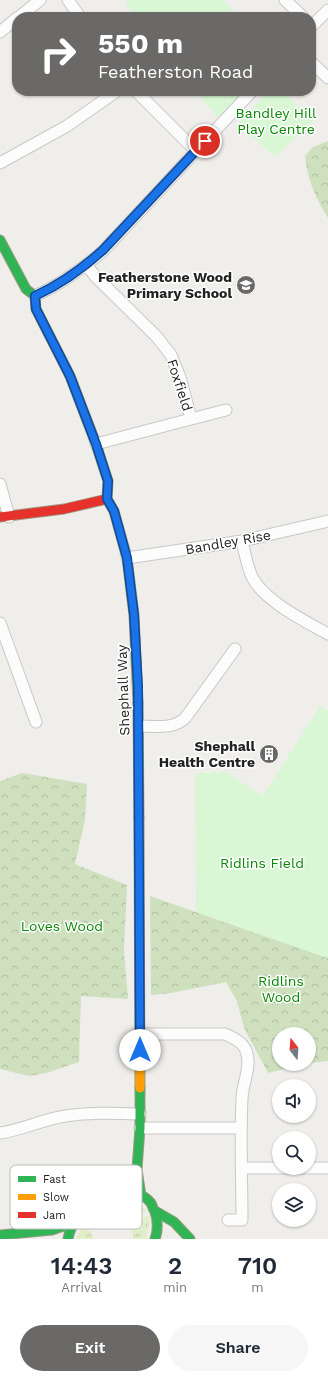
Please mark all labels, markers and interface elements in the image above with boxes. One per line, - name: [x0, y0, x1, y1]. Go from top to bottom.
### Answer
- text: 550 m: [98, 27, 183, 60]
- icon: right: [32, 28, 84, 80]
- text: Featherston Road: [98, 61, 253, 82]
- park label: Bandley Hill Play Centre: [236, 105, 317, 137]
- pin: [188, 124, 222, 158]
- icon: arrive: [194, 130, 216, 152]
- place label: Featherstone Wood Primary School: [98, 269, 232, 301]
- school or university icon: Featherstone Wood Primary School: [235, 274, 257, 296]
- street label: Foxfield: [164, 357, 196, 413]
- street label: Bandley Rise: [184, 527, 272, 557]
- street label: Shephall Way: [113, 643, 133, 736]
- place label: Shephall Health Centre: [159, 738, 255, 770]
- building icon: Shephall Health Centre: [258, 743, 280, 765]
- park label: Ridlins Field: [220, 855, 304, 871]
- park label: Loves Wood: [21, 918, 103, 934]
- park label: Ridlins Wood: [258, 973, 304, 1005]
- north arrow: [272, 1027, 316, 1071]
- map controls: [272, 1027, 316, 1227]
- position arrow: [119, 1029, 161, 1071]
- button: sound: [272, 1079, 316, 1123]
- button: search: [272, 1131, 316, 1175]
- legend: [10, 1165, 142, 1229]
- text: Fast: [43, 1173, 66, 1186]
- button: layers: [272, 1183, 316, 1227]
- text: Slow: [43, 1191, 69, 1204]
- text: Jam: [43, 1209, 66, 1222]
- text: 14:43: [51, 1252, 112, 1280]
- text: 2: [168, 1252, 182, 1280]
- text: 710: [238, 1252, 277, 1280]
- text: Arrival: [61, 1280, 102, 1295]
- text: min: [163, 1280, 187, 1295]
- text: m: [251, 1280, 264, 1295]
- button: Exit: [20, 1325, 160, 1371]
- button: Share: [168, 1325, 308, 1371]

